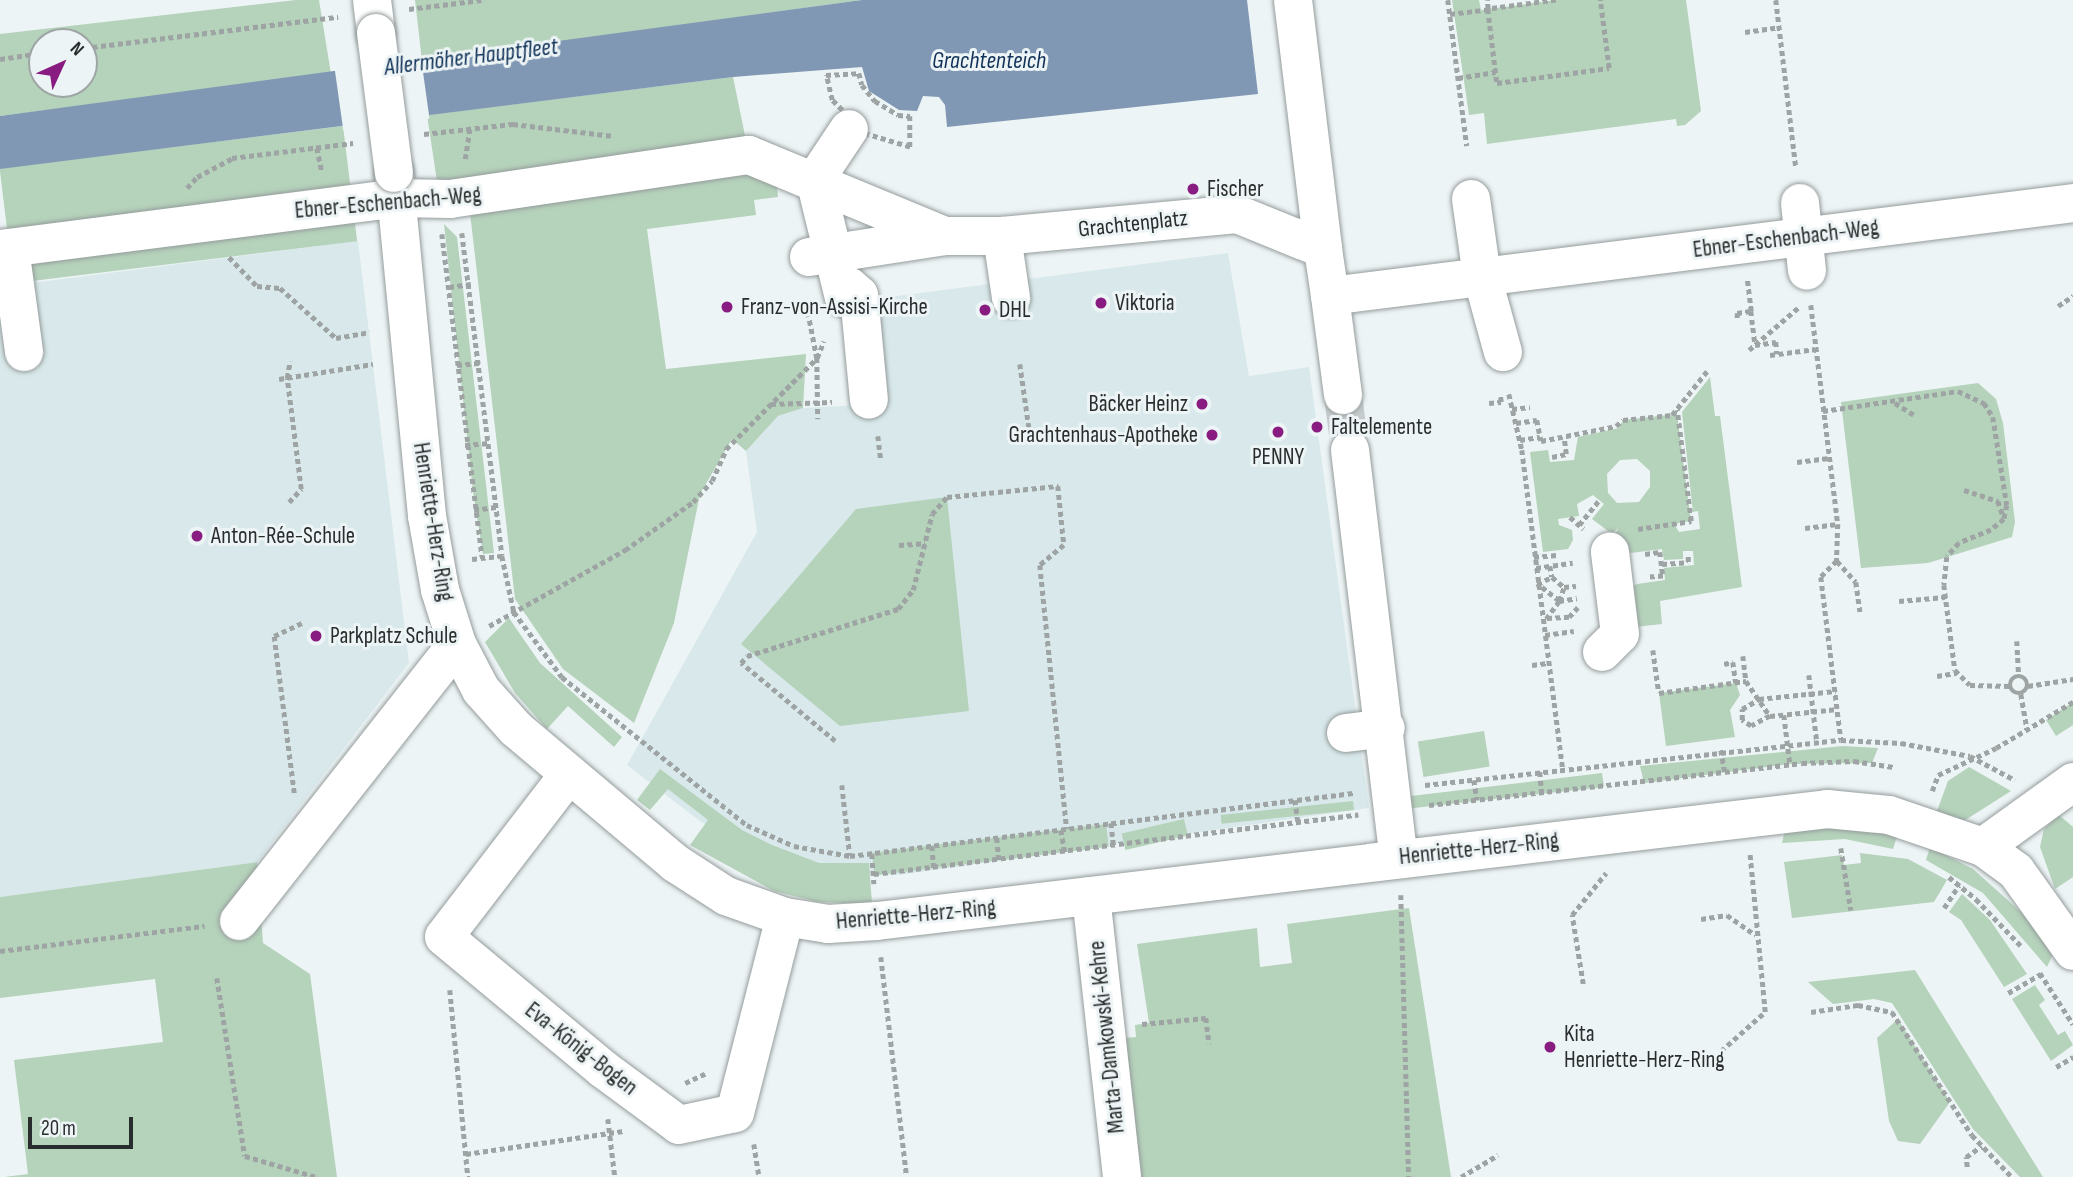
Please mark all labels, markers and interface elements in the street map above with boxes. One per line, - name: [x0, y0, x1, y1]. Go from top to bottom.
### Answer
- north arrow: [28, 28, 98, 98]
- water label: Allermöher Hauptfleet: [383, 32, 559, 82]
- text: N: [65, 37, 89, 61]
- water label: Grachtenteich: [932, 47, 1046, 75]
- place label: Fischer: [1207, 175, 1263, 203]
- street label: Ebner-Eschenbach-Weg: [294, 181, 482, 225]
- marker: Fischer: [1185, 181, 1201, 197]
- street label: Grachtenplatz: [1077, 205, 1189, 243]
- street label: Ebner-Eschenbach-Weg: [1691, 214, 1881, 264]
- place label: Viktoria: [1115, 289, 1175, 317]
- place label: Franz-von-Assisi-Kirche: [741, 293, 928, 321]
- marker: Viktoria: [1093, 295, 1109, 311]
- place label: DHL: [999, 296, 1031, 324]
- marker: Franz-von-Assisi-Kirche: [719, 299, 735, 315]
- marker: DHL: [977, 302, 993, 318]
- place label: Bäcker Heinz: [1088, 390, 1188, 418]
- marker: Bäcker Heinz: [1194, 396, 1210, 412]
- place label: Faltelemente: [1331, 413, 1432, 441]
- marker: Faltelemente: [1309, 419, 1325, 435]
- place label: Grachtenhaus-Apotheke: [1009, 421, 1198, 449]
- marker: PENNY: [1270, 424, 1286, 440]
- marker: Grachtenhaus-Apotheke: [1204, 427, 1220, 443]
- street label: Henriette-Herz-Ring: [407, 441, 459, 603]
- place label: PENNY: [1252, 443, 1304, 471]
- place label: Anton-Rée-Schule: [211, 522, 355, 550]
- marker: Anton-Rée-Schule: [189, 528, 205, 544]
- place label: Parkplatz Schule: [330, 622, 457, 650]
- marker: Parkplatz Schule: [308, 628, 324, 644]
- street label: Henriette-Herz-Ring: [1398, 827, 1560, 871]
- street label: Henriette-Herz-Ring: [835, 894, 997, 936]
- street label: Marta-Damkowski-Kehre: [1083, 939, 1131, 1135]
- street label: Eva-König-Bogen: [519, 997, 643, 1101]
- place label: Kita Henriette-Herz-Ring: [1564, 1020, 1724, 1074]
- marker: Kita Henriette-Herz-Ring: [1542, 1039, 1558, 1055]
- scale bar: [32, 1104, 136, 1148]
- text: 20 m: [41, 1116, 76, 1141]

